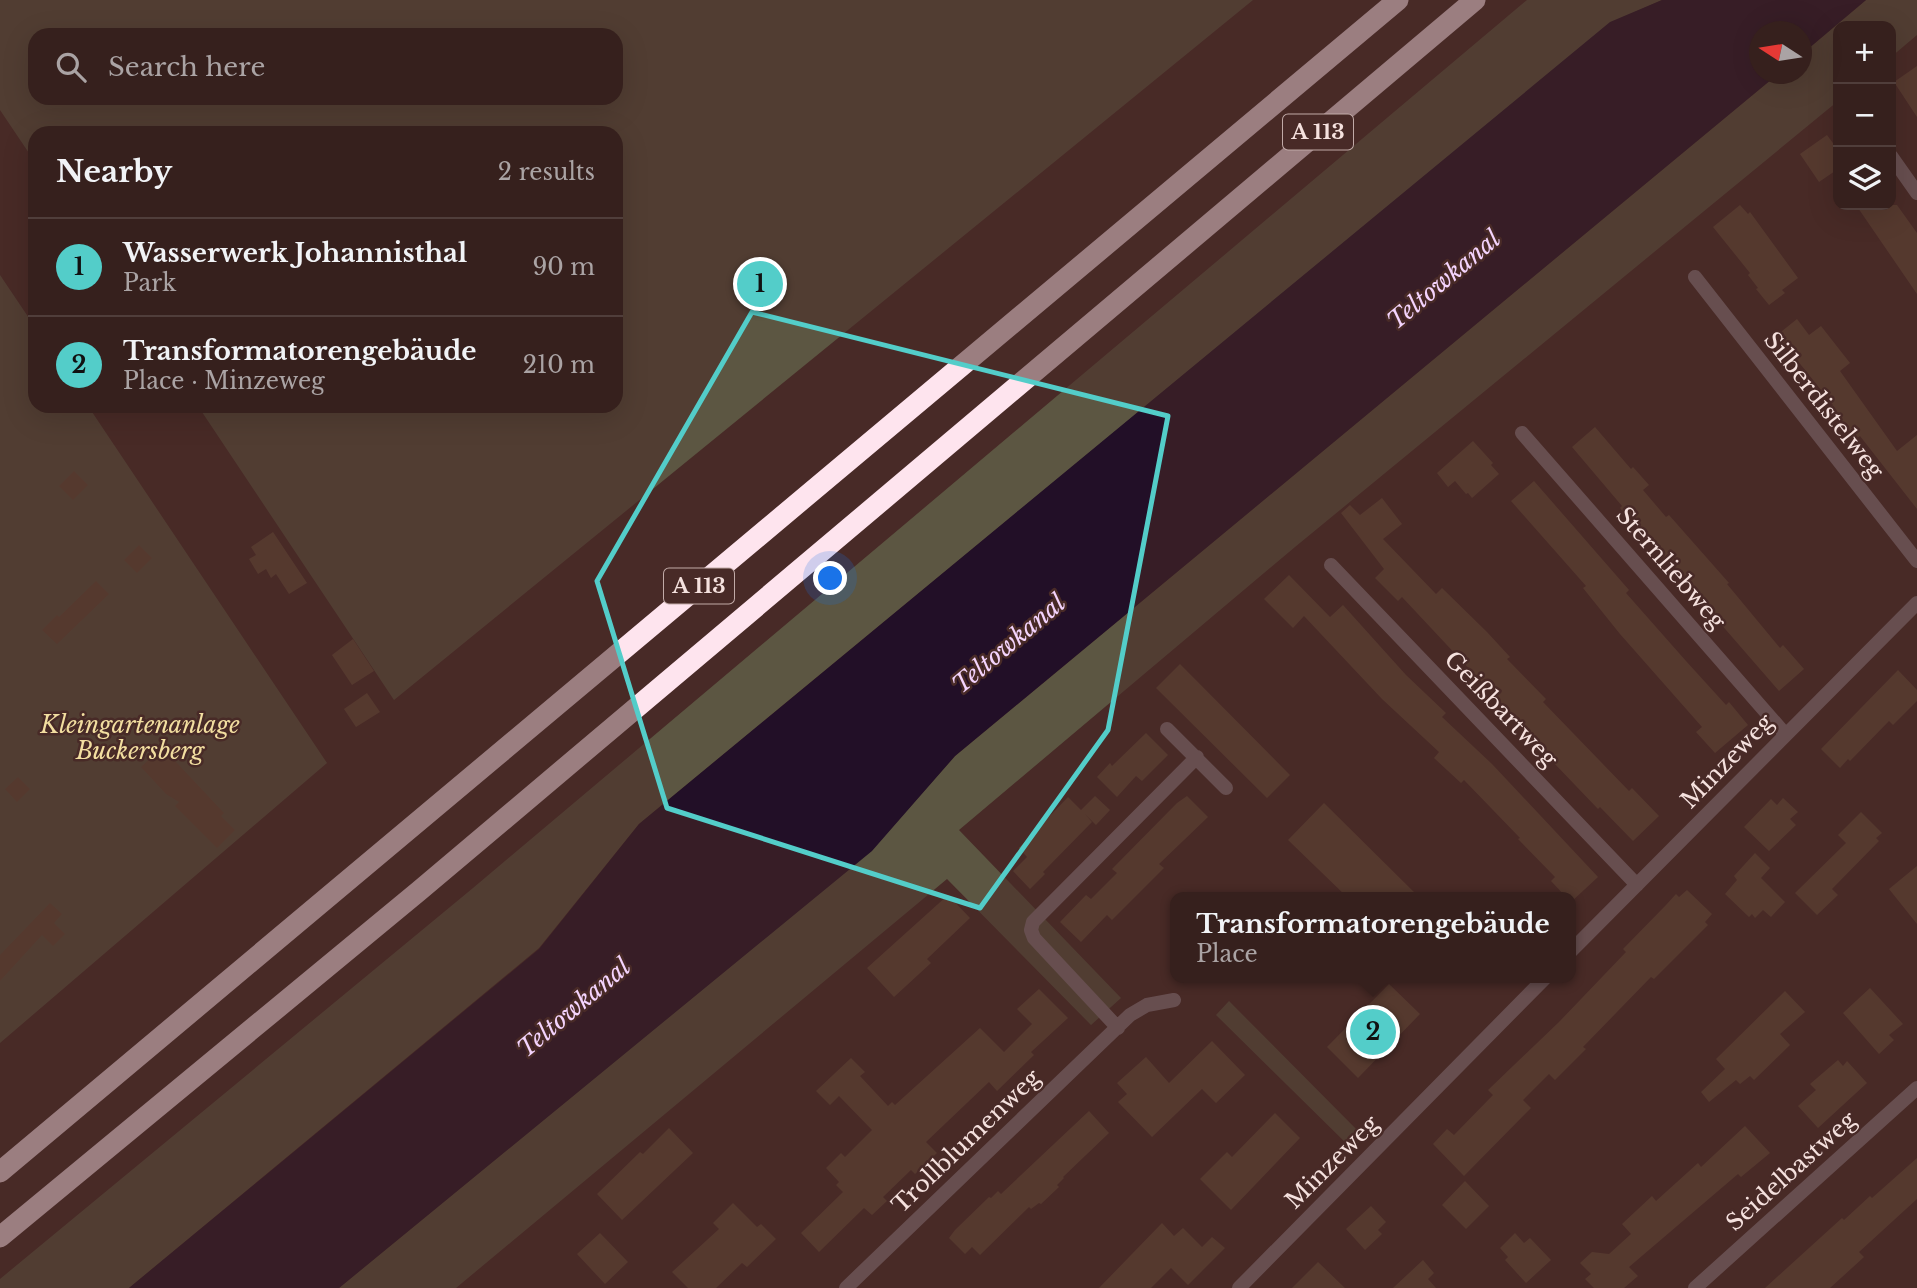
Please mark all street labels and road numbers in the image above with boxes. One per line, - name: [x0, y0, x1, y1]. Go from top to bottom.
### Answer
- road number: A 113: [1283, 114, 1353, 150]
- street label: Silberdistelweg: [1758, 326, 1890, 484]
- street label: Sternliebweg: [1610, 501, 1732, 635]
- road number: A 113: [664, 568, 734, 604]
- street label: Geißbartweg: [1439, 645, 1563, 773]
- street label: Minzeweg: [1675, 708, 1779, 814]
- street label: Trollblumenweg: [886, 1063, 1046, 1219]
- street label: Seidelbastweg: [1720, 1105, 1862, 1237]
- street label: Minzeweg: [1279, 1109, 1385, 1215]

